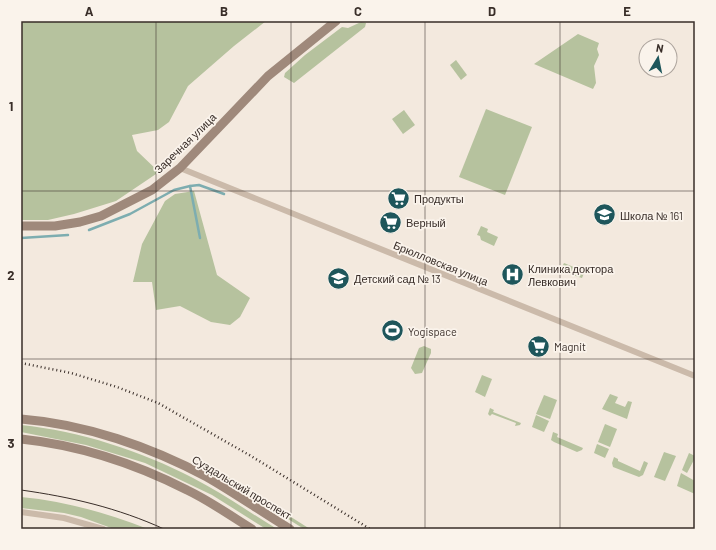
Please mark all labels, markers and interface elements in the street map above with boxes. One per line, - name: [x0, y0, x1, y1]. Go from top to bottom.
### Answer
- text: A: [85, 3, 94, 19]
- text: B: [220, 3, 228, 19]
- text: C: [354, 3, 362, 19]
- text: D: [488, 3, 496, 19]
- text: E: [623, 3, 631, 19]
- north arrow: [638, 38, 678, 78]
- text: N: [655, 41, 665, 55]
- text: 1: [9, 98, 13, 114]
- street label: Заречная улица: [151, 110, 219, 176]
- supermarket icon: Продукты: [386, 185, 412, 211]
- place label: Продукты: [414, 192, 464, 205]
- school or university icon: Школа № 161: [591, 202, 617, 228]
- supermarket icon: Верный: [378, 209, 404, 235]
- place label: Школа № 161: [620, 209, 683, 222]
- place label: Верный: [406, 216, 446, 229]
- street label: Брюлловская улица: [392, 238, 491, 288]
- hospital icon: Клиника доктора Левкович: [499, 261, 525, 287]
- place label: Клиника доктора Левкович: [528, 262, 614, 288]
- school or university icon: Детский сад № 13: [325, 265, 351, 291]
- text: 2: [7, 267, 15, 283]
- place label: Детский сад № 13: [354, 272, 441, 285]
- sports icon: Yogispace: [380, 318, 406, 344]
- place label: Yogispace: [408, 325, 457, 338]
- supermarket icon: Magnit: [525, 333, 551, 359]
- place label: Magnit: [554, 340, 586, 353]
- text: 3: [7, 435, 15, 451]
- street label: Суздальский проспект: [190, 452, 294, 522]

